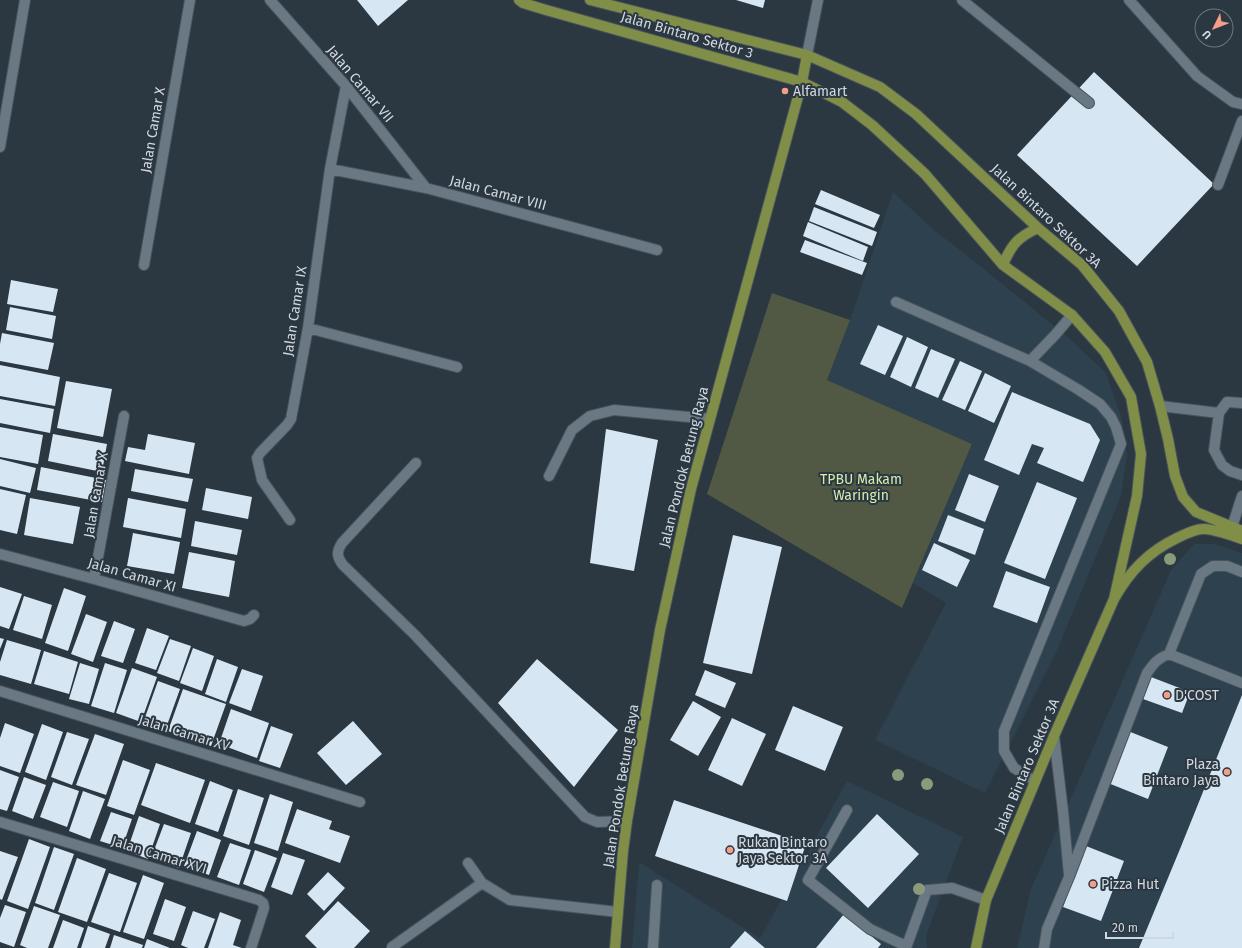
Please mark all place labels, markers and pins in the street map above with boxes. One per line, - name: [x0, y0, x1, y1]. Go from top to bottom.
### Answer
- place label: Alfamart: [793, 83, 848, 100]
- marker: Alfamart: [780, 86, 790, 96]
- place label: D'COST: [1175, 687, 1220, 704]
- marker: D'COST: [1162, 690, 1172, 700]
- place label: Plaza Bintaro Jaya: [1143, 756, 1219, 789]
- marker: Plaza Bintaro Jaya: [1222, 767, 1232, 777]
- place label: Rukan Bintaro Jaya Sektor 3A: [738, 834, 828, 867]
- marker: Rukan Bintaro Jaya Sektor 3A: [725, 845, 735, 855]
- place label: Pizza Hut: [1101, 876, 1160, 893]
- marker: Pizza Hut: [1088, 879, 1098, 889]

